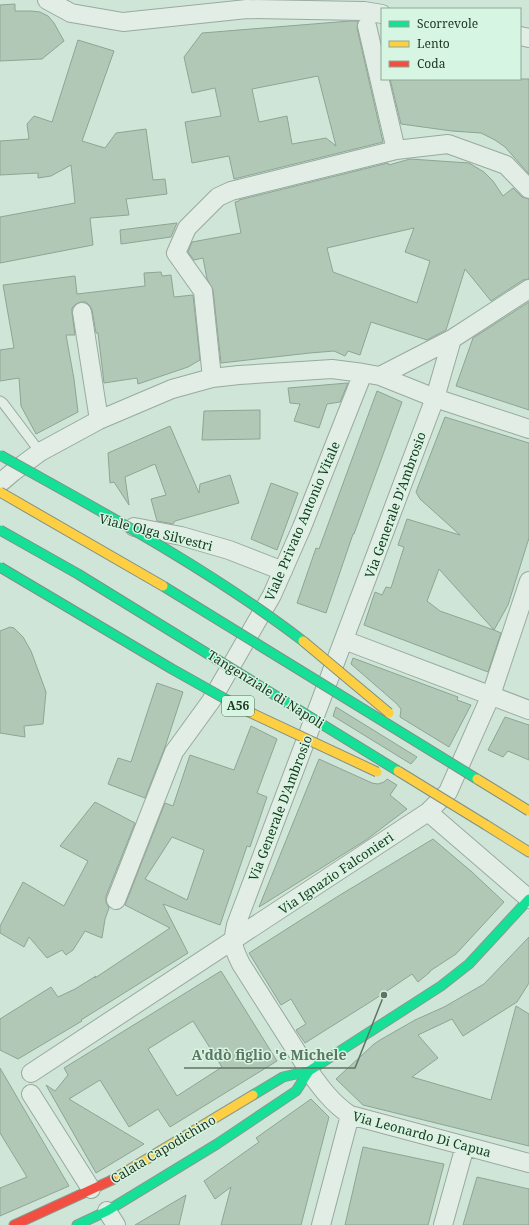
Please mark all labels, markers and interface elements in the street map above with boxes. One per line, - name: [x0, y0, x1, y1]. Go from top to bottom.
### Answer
- legend: [381, 8, 521, 80]
- text: Scorrevole: [417, 15, 478, 32]
- text: Lento: [417, 35, 450, 52]
- text: Coda: [417, 55, 446, 72]
- street label: Via Generale D'Ambrosio: [360, 429, 430, 581]
- street label: Viale Privato Antonio Vitale: [260, 438, 344, 604]
- street label: Viale Olga Silvestri: [97, 509, 215, 555]
- street label: Tangenziale di Napoli: [204, 646, 328, 732]
- road number: A56: [222, 696, 254, 716]
- street label: Via Generale D'Ambrosio: [244, 733, 316, 883]
- street label: Via Ignazio Falconieri: [275, 828, 397, 918]
- callout: A'ddò figlio 'e Michele: [184, 1042, 355, 1068]
- text: A'ddò figlio 'e Michele: [192, 1045, 346, 1064]
- street label: Via Leonardo Di Capua: [351, 1107, 493, 1161]
- street label: Calata Capodichino: [107, 1110, 219, 1188]

